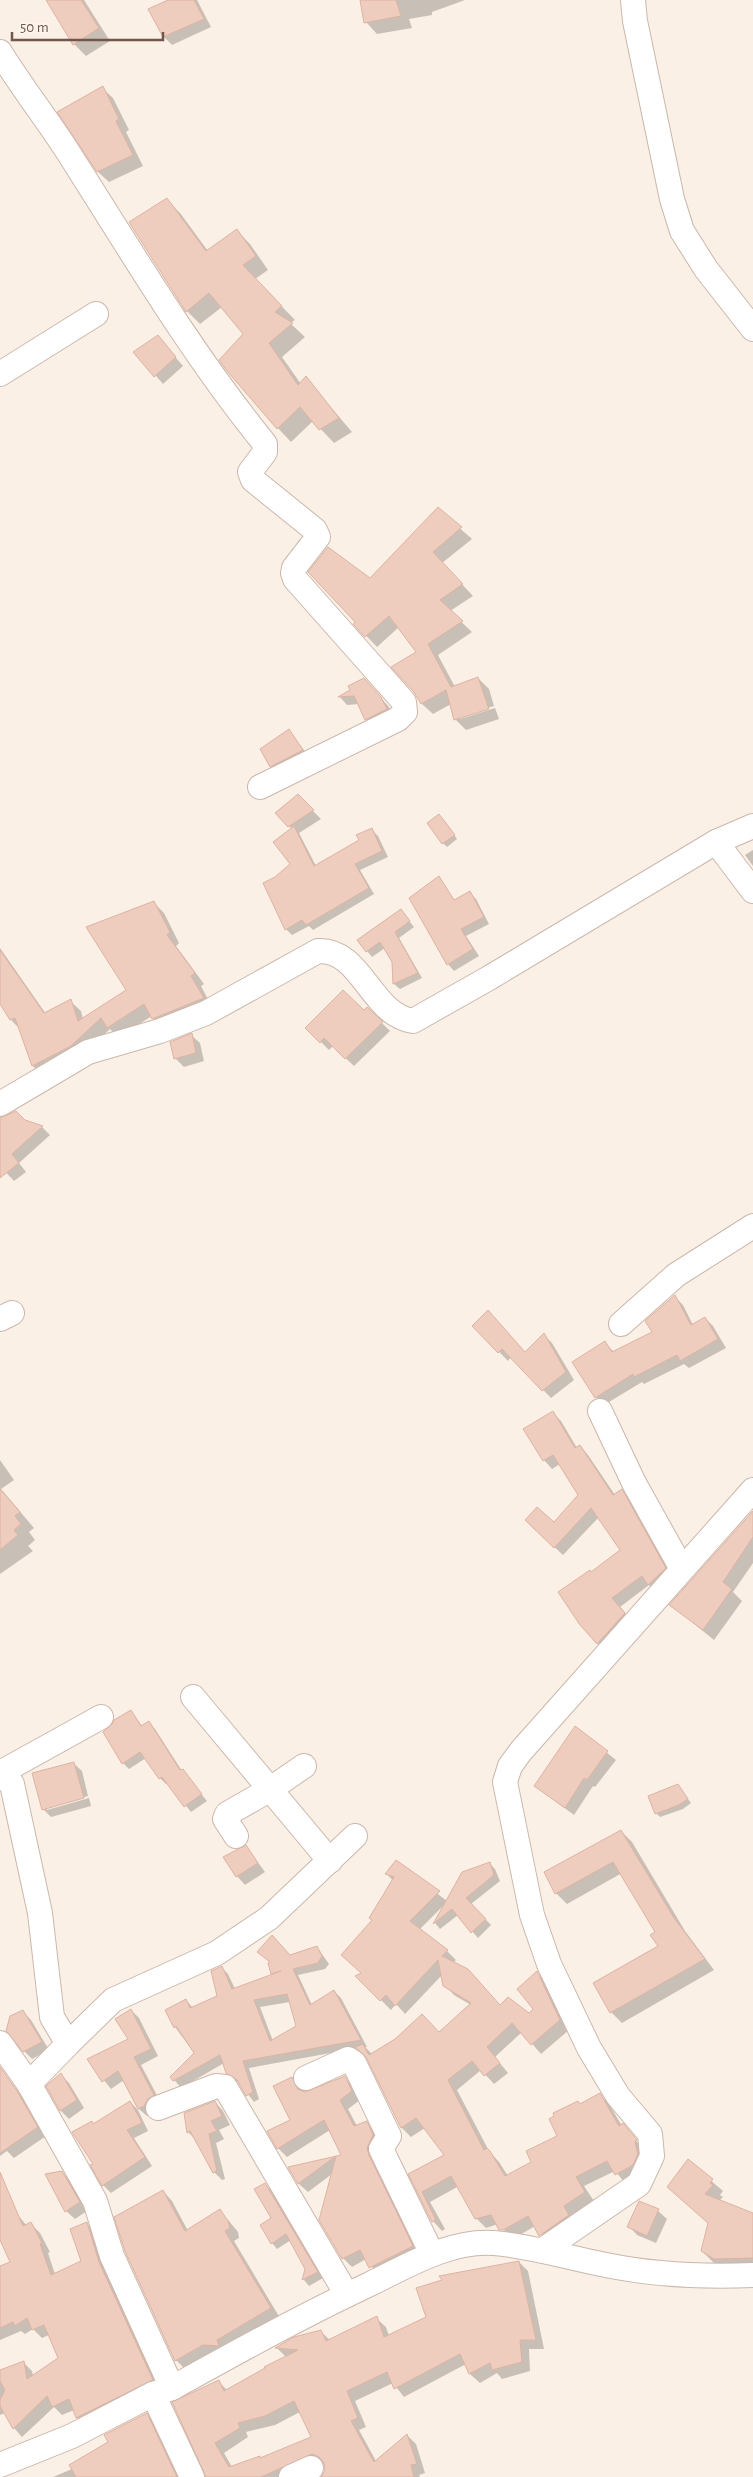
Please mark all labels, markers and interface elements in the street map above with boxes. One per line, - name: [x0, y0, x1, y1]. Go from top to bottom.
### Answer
- scale bar: [12, 10, 164, 42]
- text: 50 m: [20, 20, 49, 35]

